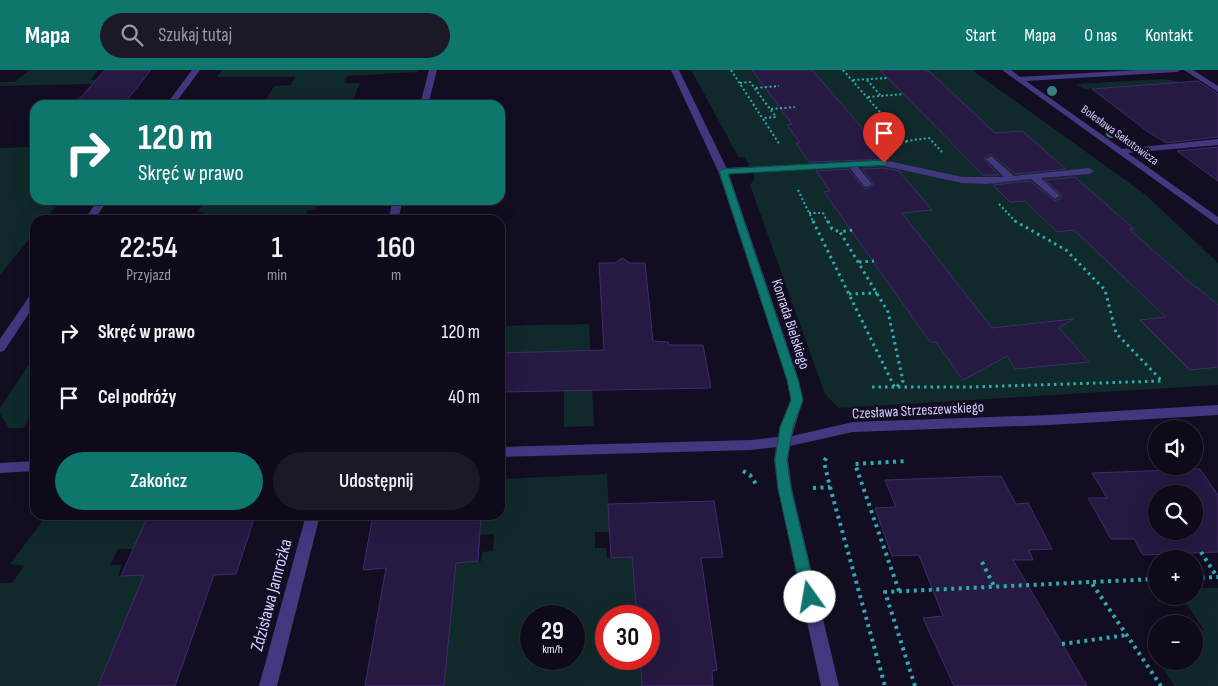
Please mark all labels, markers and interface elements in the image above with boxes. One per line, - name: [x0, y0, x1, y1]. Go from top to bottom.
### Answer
- search box: [100, 13, 450, 58]
- text: Mapa: [25, 21, 70, 50]
- icon: search: [118, 21, 146, 49]
- text: Szukaj tutaj: [158, 24, 232, 47]
- text: Start: [965, 25, 996, 46]
- text: Mapa: [1024, 25, 1056, 46]
- text: O nas: [1084, 25, 1117, 46]
- text: Kontakt: [1145, 25, 1193, 46]
- street label: Bolesława Sekutowicza: [1078, 102, 1162, 169]
- pin: [863, 112, 905, 163]
- text: 120 m: [138, 117, 213, 160]
- icon: arrive: [870, 119, 898, 147]
- icon: right: [55, 120, 120, 185]
- text: Skręć w prawo: [138, 160, 244, 187]
- text: 22:54: [120, 230, 178, 266]
- text: 1: [271, 230, 283, 266]
- text: 160: [377, 230, 415, 266]
- text: Przyjazd: [126, 266, 171, 285]
- text: min: [267, 266, 287, 285]
- text: m: [391, 266, 401, 285]
- street label: Konrada Bielskiego: [767, 277, 814, 372]
- icon: right: [55, 319, 83, 347]
- text: Skręć w prawo: [98, 321, 195, 344]
- text: 120 m: [442, 321, 480, 344]
- icon: arrive: [55, 384, 83, 412]
- text: Cel podróży: [98, 386, 176, 409]
- text: 40 m: [448, 386, 480, 409]
- street label: Czesława Strzeszewskiego: [852, 398, 984, 423]
- map controls: [1148, 420, 1203, 670]
- button: sound: [1148, 420, 1203, 475]
- button: Zakończ: [55, 452, 263, 510]
- button: Udostępnij: [273, 452, 480, 510]
- button: search: [1148, 485, 1203, 540]
- street label: Zdzisława Jamrożka: [246, 537, 297, 654]
- button: +: [1148, 550, 1203, 605]
- position arrow: [783, 570, 835, 622]
- speed limit sign: 30: [595, 605, 660, 670]
- button: −: [1148, 615, 1203, 670]
- text: 29: [541, 616, 564, 647]
- text: km/h: [542, 642, 563, 657]

